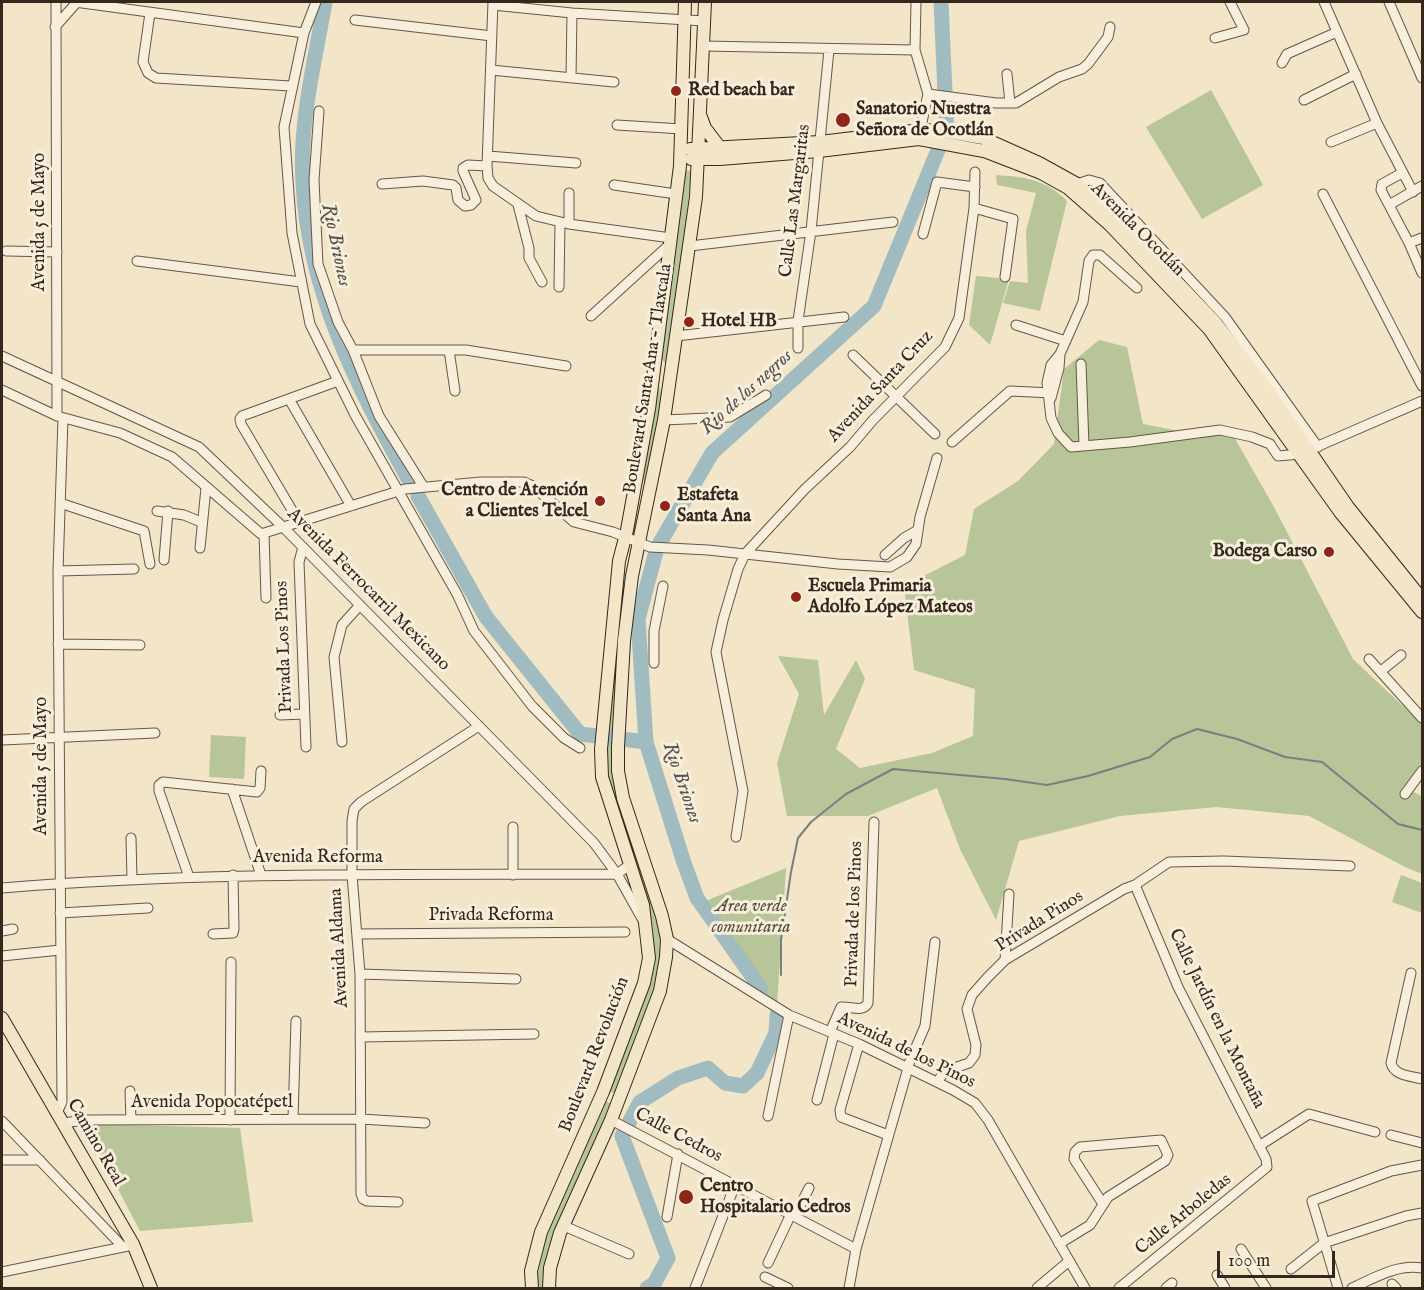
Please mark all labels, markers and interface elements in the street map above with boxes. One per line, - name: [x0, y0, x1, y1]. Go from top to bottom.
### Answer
- place label: Red beach bar: [688, 80, 794, 102]
- marker: Red beach bar: [669, 84, 683, 98]
- place label: Sanatorio Nuestra Señora de Ocotlán: [856, 99, 994, 142]
- marker: Sanatorio Nuestra Señora de Ocotlán: [834, 111, 852, 129]
- street label: Calle Las Margaritas: [776, 123, 816, 279]
- street label: Avenida 5 de Mayo: [29, 153, 51, 291]
- street label: Avenida Ocotlán: [1085, 178, 1189, 282]
- water label: Rio Briones: [315, 201, 355, 289]
- street label: Boulevard Santa Ana - Tlaxcala: [620, 262, 678, 496]
- place label: Hotel HB: [701, 311, 777, 333]
- marker: Hotel HB: [682, 315, 696, 329]
- street label: Avenida Santa Cruz: [824, 327, 938, 447]
- water label: Rio de los negros: [696, 345, 798, 441]
- place label: Centro de Atención a Clientes Telcel: [441, 480, 588, 522]
- place label: Estafeta Santa Ana: [677, 485, 751, 528]
- marker: Centro de Atención a Clientes Telcel: [593, 494, 607, 508]
- marker: Estafeta Santa Ana: [658, 499, 672, 513]
- street label: Avenida Ferrocarril Mexicano: [282, 504, 454, 676]
- place label: Bodega Carso: [1213, 541, 1317, 563]
- marker: Bodega Carso: [1322, 545, 1336, 559]
- place label: Escuela Primaria Adolfo López Mateos: [808, 576, 973, 618]
- street label: Privada Los Pinos: [272, 580, 298, 714]
- marker: Escuela Primaria Adolfo López Mateos: [789, 590, 803, 604]
- street label: Avenida 5 de Mayo: [31, 697, 53, 835]
- water label: Rio Briones: [656, 739, 706, 827]
- street label: Privada de los Pinos: [842, 841, 868, 987]
- street label: Avenida Reforma: [253, 847, 383, 869]
- street label: Privada Pinos: [992, 886, 1088, 958]
- street label: Avenida Aldama: [326, 888, 354, 1008]
- park label: Area verde comunitaria: [711, 896, 791, 938]
- street label: Privada Reforma: [429, 905, 553, 927]
- street label: Calle Jardín en la Montaña: [1163, 926, 1269, 1112]
- street label: Boulevard Revolución: [555, 974, 635, 1136]
- street label: Avenida de los Pinos: [833, 1008, 979, 1094]
- street label: Avenida Popocatépetl: [131, 1092, 293, 1114]
- street label: Camino Real: [61, 1096, 129, 1190]
- street label: Calle Cedros: [631, 1104, 725, 1168]
- street label: Calle Arboledas: [1132, 1170, 1236, 1260]
- place label: Centro Hospitalario Cedros: [700, 1176, 851, 1218]
- marker: Centro Hospitalario Cedros: [677, 1188, 695, 1206]
- scale bar: [1220, 1239, 1338, 1277]
- text: 100 m: [1228, 1250, 1270, 1273]

